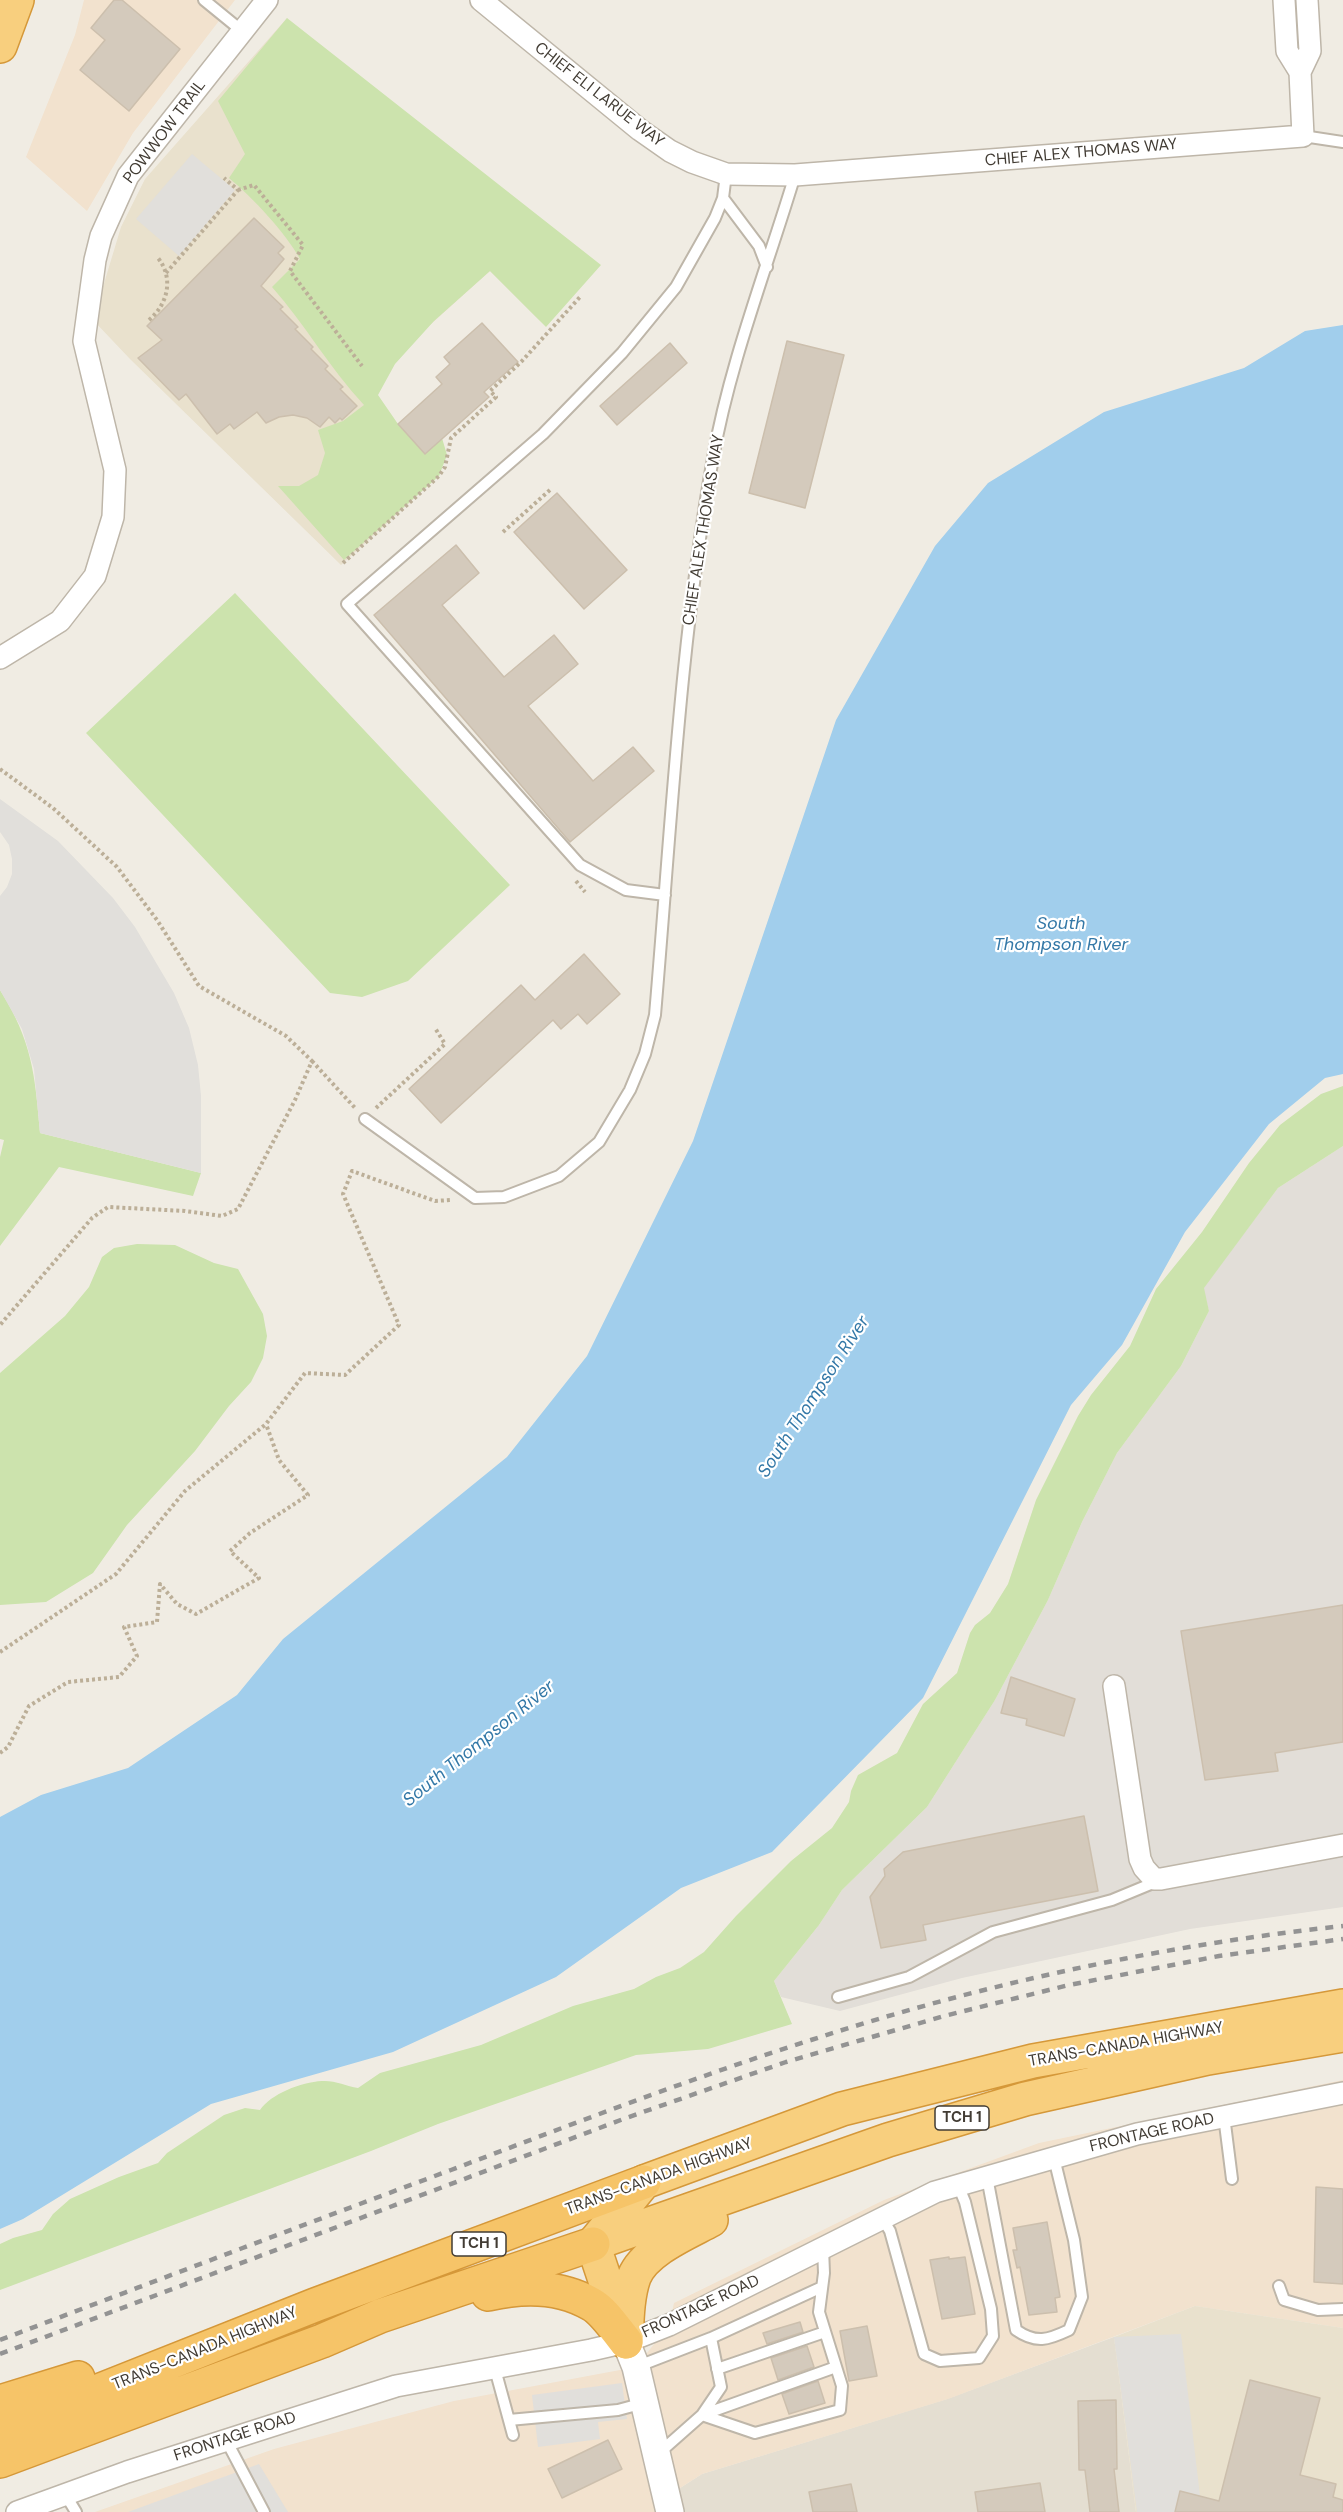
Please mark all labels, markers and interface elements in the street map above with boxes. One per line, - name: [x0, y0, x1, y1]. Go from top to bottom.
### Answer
- street label: CHIEF ELI LARUE WAY: [530, 39, 668, 151]
- street label: POWWOW TRAIL: [120, 76, 210, 188]
- street label: CHIEF ALEX THOMAS WAY: [984, 135, 1178, 171]
- street label: CHIEF ALEX THOMAS WAY: [679, 433, 729, 627]
- water label: South Thompson River: [994, 913, 1128, 956]
- water label: South Thompson River: [754, 1312, 874, 1482]
- water label: South Thompson River: [399, 1676, 559, 1812]
- street label: TRANS-CANADA HIGHWAY: [1027, 2018, 1225, 2072]
- road number: TCH 1: [935, 2106, 989, 2130]
- street label: FRONTAGE ROAD: [1088, 2109, 1216, 2157]
- street label: TRANS-CANADA HIGHWAY: [563, 2134, 755, 2220]
- road number: TCH 1: [452, 2232, 506, 2256]
- street label: FRONTAGE ROAD: [639, 2271, 763, 2343]
- street label: TRANS-CANADA HIGHWAY: [110, 2303, 300, 2395]
- street label: FRONTAGE ROAD: [171, 2408, 299, 2466]

